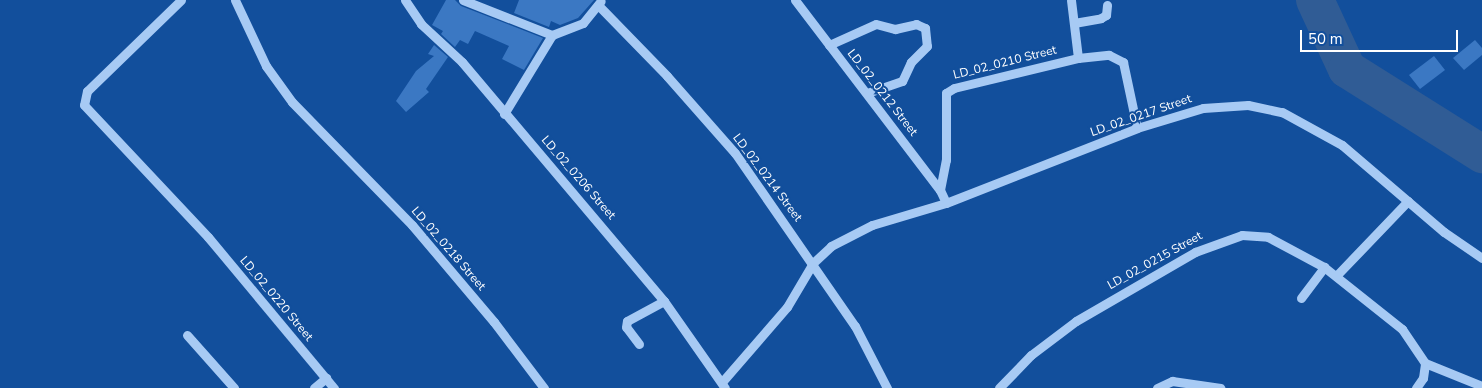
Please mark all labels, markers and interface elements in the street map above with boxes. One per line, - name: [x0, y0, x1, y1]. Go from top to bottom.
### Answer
- scale bar: [1302, 20, 1460, 52]
- text: 50 m: [1308, 29, 1343, 49]
- street label: LD_02_0210 Street: [952, 43, 1058, 83]
- street label: LD_02_0212 Street: [844, 47, 920, 139]
- street label: LD_02_0217 Street: [1089, 92, 1193, 140]
- street label: LD_02_0214 Street: [729, 131, 805, 225]
- street label: LD_02_0206 Street: [538, 133, 618, 223]
- street label: LD_02_0218 Street: [408, 204, 488, 294]
- street label: LD_02_0215 Street: [1105, 229, 1205, 293]
- street label: LD_02_0220 Street: [236, 254, 316, 344]

